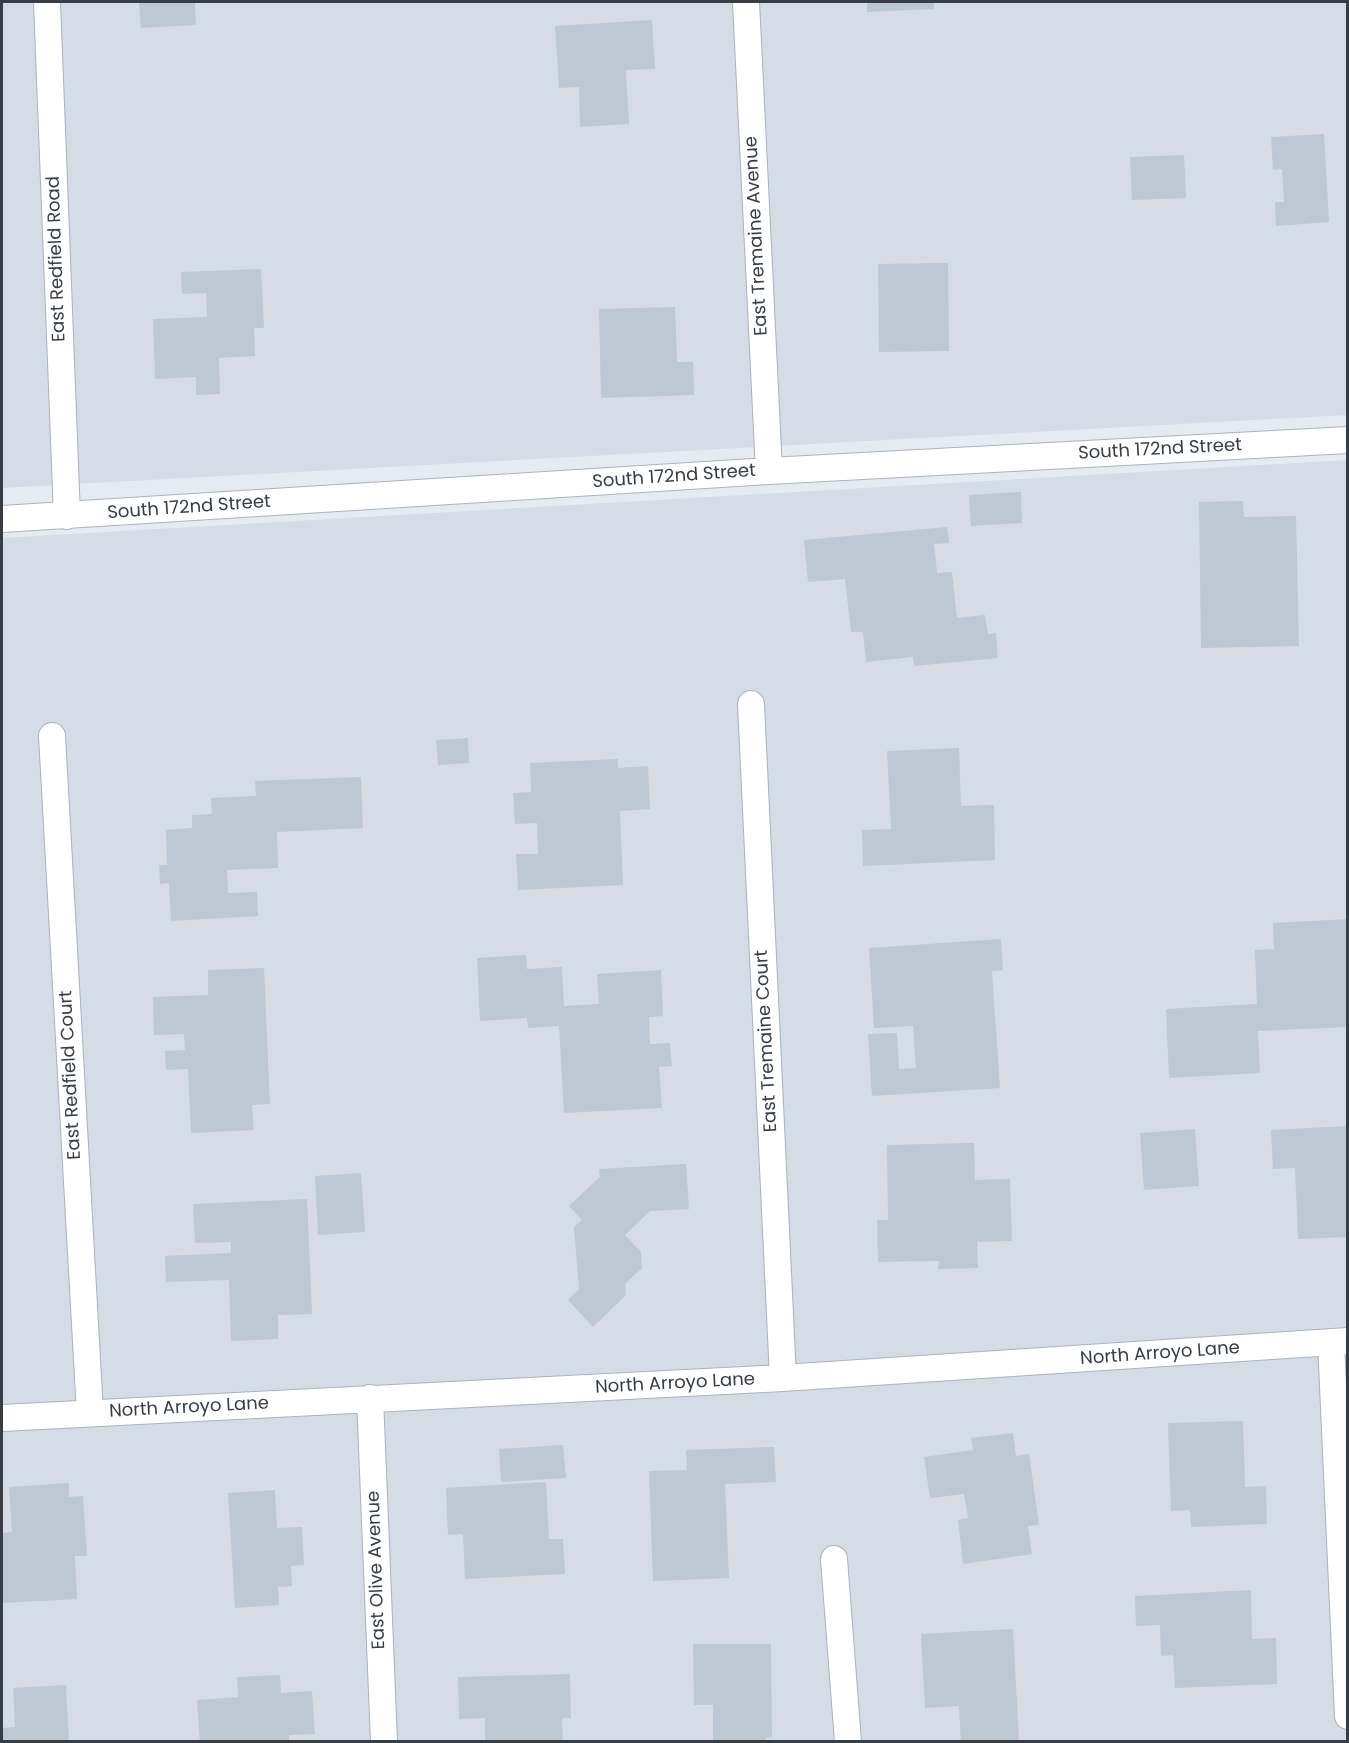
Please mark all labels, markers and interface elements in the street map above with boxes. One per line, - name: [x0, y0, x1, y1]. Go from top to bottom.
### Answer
- street label: East Tremaine Avenue: [741, 136, 773, 336]
- street label: East Redfield Road: [43, 176, 71, 342]
- street label: South 172nd Street: [1078, 435, 1242, 465]
- street label: South 172nd Street: [592, 461, 756, 493]
- street label: South 172nd Street: [107, 492, 271, 524]
- street label: East Tremaine Court: [751, 949, 783, 1133]
- street label: East Redfield Court: [56, 990, 86, 1160]
- street label: North Arroyo Lane: [1079, 1338, 1241, 1370]
- street label: North Arroyo Lane: [595, 1369, 755, 1399]
- street label: North Arroyo Lane: [109, 1393, 269, 1423]
- street label: East Olive Avenue: [363, 1490, 391, 1650]

